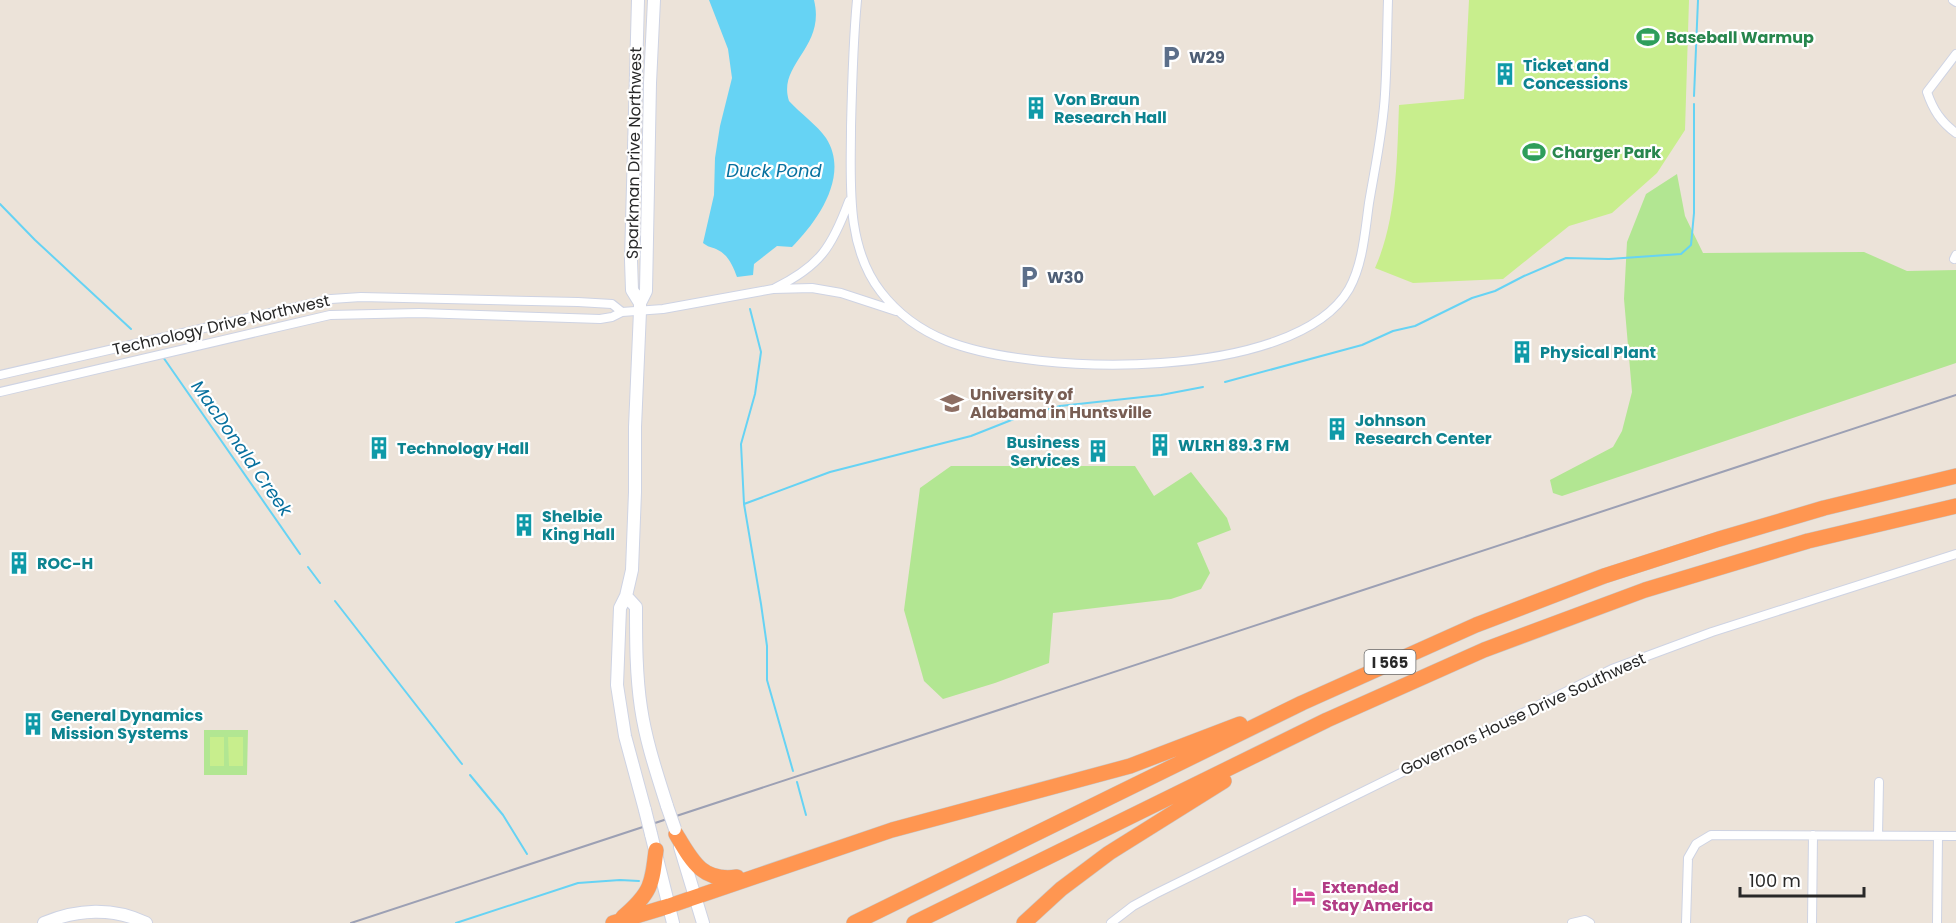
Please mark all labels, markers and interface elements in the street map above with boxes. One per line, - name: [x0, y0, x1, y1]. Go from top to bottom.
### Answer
- sports icon: Baseball Warmup: [1635, 24, 1661, 50]
- place label: Baseball Warmup: [1666, 26, 1814, 49]
- parking icon: W29: [1158, 44, 1184, 70]
- place label: W29: [1189, 46, 1225, 69]
- street label: Sparkman Drive Northwest: [621, 47, 647, 259]
- place label: Ticket and Concessions: [1523, 54, 1628, 95]
- building icon: Ticket and Concessions: [1492, 61, 1518, 87]
- place label: Von Braun Research Hall: [1054, 88, 1167, 129]
- building icon: Von Braun Research Hall: [1023, 95, 1049, 121]
- sports icon: Charger Park: [1521, 139, 1547, 165]
- place label: Charger Park: [1552, 141, 1661, 164]
- water label: Duck Pond: [726, 158, 823, 183]
- parking icon: W30: [1016, 264, 1042, 290]
- place label: W30: [1047, 266, 1084, 289]
- street label: Technology Drive Northwest: [110, 289, 332, 361]
- building icon: Physical Plant: [1509, 339, 1535, 365]
- place label: Physical Plant: [1540, 341, 1656, 364]
- water label: MacDonald Creek: [186, 375, 299, 522]
- place label: University of Alabama in Huntsville: [970, 383, 1152, 424]
- school or university icon: University of Alabama in Huntsville: [939, 390, 965, 416]
- place label: Johnson Research Center: [1355, 409, 1492, 450]
- building icon: Johnson Research Center: [1324, 416, 1350, 442]
- place label: Business Services: [1007, 431, 1080, 472]
- building icon: WLRH 89.3 FM: [1147, 432, 1173, 458]
- place label: WLRH 89.3 FM: [1178, 434, 1289, 457]
- building icon: Technology Hall: [366, 435, 392, 461]
- place label: Technology Hall: [397, 437, 529, 460]
- building icon: Business Services: [1085, 438, 1111, 464]
- place label: Shelbie King Hall: [542, 505, 615, 546]
- building icon: Shelbie King Hall: [511, 512, 537, 538]
- building icon: ROC-H: [6, 550, 32, 576]
- place label: ROC-H: [37, 552, 93, 575]
- street label: Governors House Drive Southwest: [1397, 647, 1650, 781]
- road number: I 565: [1364, 650, 1416, 674]
- place label: General Dynamics Mission Systems: [51, 704, 203, 745]
- building icon: General Dynamics Mission Systems: [20, 711, 46, 737]
- scale bar: [1740, 860, 1864, 898]
- text: 100 m: [1749, 868, 1801, 893]
- place label: Extended Stay America: [1322, 876, 1433, 917]
- hotel icon: Extended Stay America: [1291, 883, 1317, 909]

